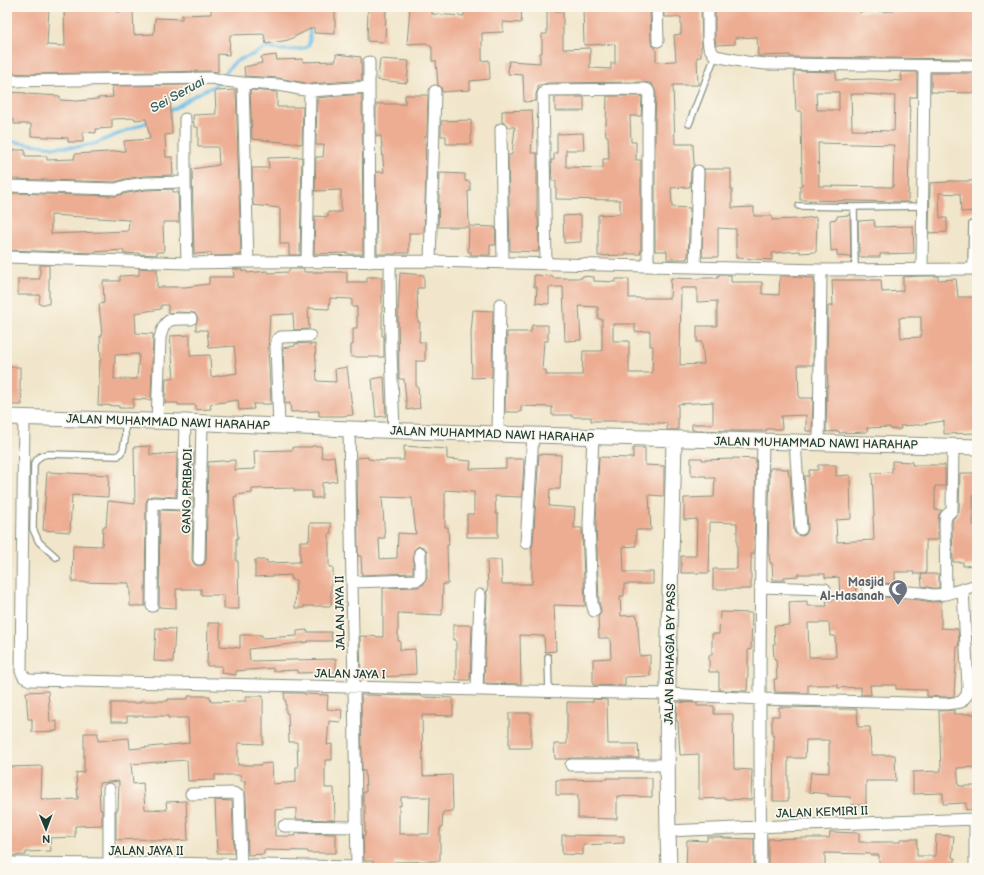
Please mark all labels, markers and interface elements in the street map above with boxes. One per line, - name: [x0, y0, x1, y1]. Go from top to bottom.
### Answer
- water label: Sei Seruai: [147, 73, 209, 116]
- street label: JALAN MUHAMMAD NAWI HARAHAP: [66, 411, 271, 434]
- street label: JALAN MUHAMMAD NAWI HARAHAP: [390, 423, 595, 446]
- street label: JALAN MUHAMMAD NAWI HARAHAP: [714, 434, 919, 453]
- street label: GANG PRIBADI: [179, 448, 196, 534]
- street label: JALAN JAYA II: [332, 575, 349, 651]
- place label: Masjid Al-Hasanah: [819, 575, 884, 604]
- mosque icon: Masjid Al-Hasanah: [887, 578, 909, 606]
- street label: JALAN BAHAGIA BY PASS: [662, 583, 679, 725]
- street label: JALAN JAYA I: [314, 666, 386, 683]
- street label: JALAN KEMIRI II: [776, 803, 869, 822]
- north arrow: [26, 809, 66, 849]
- text: N: [42, 832, 50, 845]
- street label: JALAN JAYA II: [109, 844, 184, 859]

